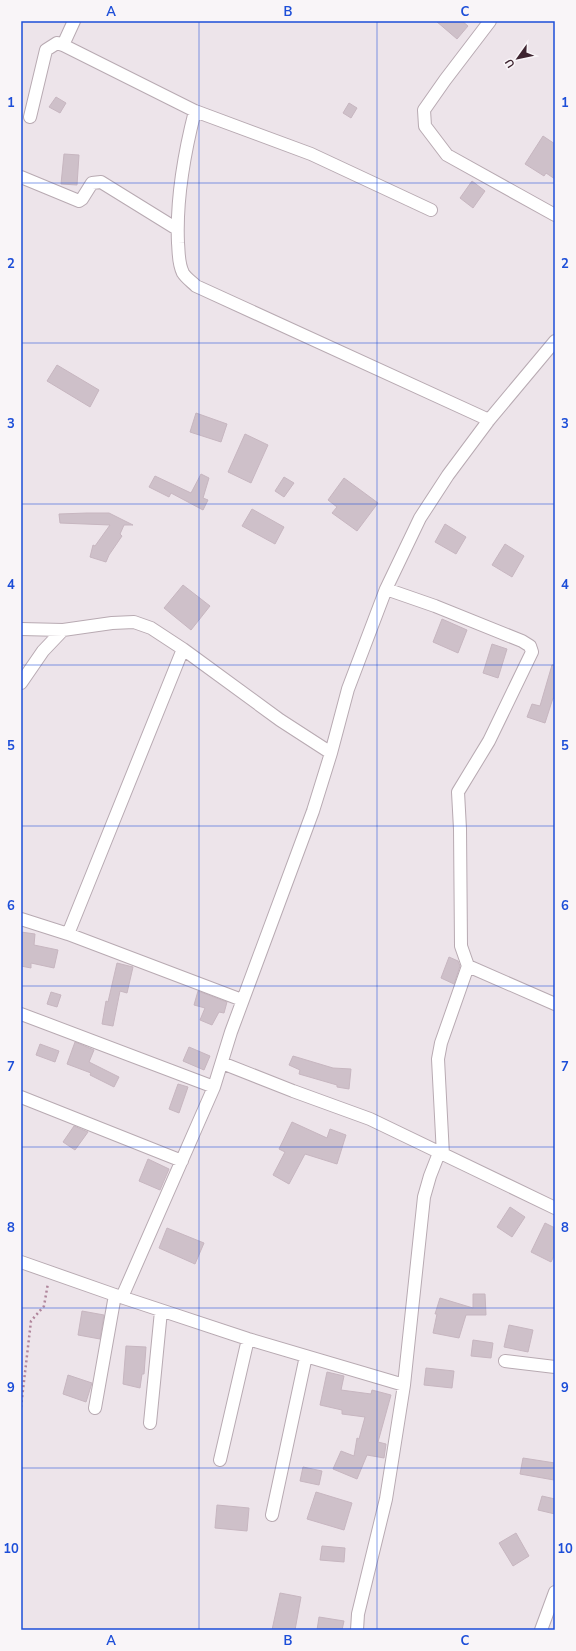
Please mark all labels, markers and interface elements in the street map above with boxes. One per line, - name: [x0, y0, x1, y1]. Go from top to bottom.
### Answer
- text: A: [106, 3, 116, 21]
- text: B: [284, 3, 293, 21]
- text: C: [461, 3, 470, 21]
- north arrow: [498, 38, 538, 78]
- text: U: [502, 56, 519, 71]
- text: 1: [7, 94, 15, 112]
- text: 1: [561, 94, 569, 112]
- text: 2: [7, 255, 15, 273]
- text: 2: [561, 255, 569, 273]
- text: 3: [7, 415, 15, 433]
- text: 3: [561, 415, 569, 433]
- text: 4: [7, 576, 15, 594]
- text: 4: [561, 576, 569, 594]
- text: 5: [7, 737, 15, 755]
- text: 5: [561, 737, 569, 755]
- text: 6: [7, 897, 15, 915]
- text: 6: [561, 897, 569, 915]
- text: 7: [7, 1058, 15, 1076]
- text: 7: [561, 1058, 569, 1076]
- text: 8: [7, 1219, 15, 1237]
- text: 8: [561, 1219, 569, 1237]
- text: 9: [7, 1379, 15, 1397]
- text: 9: [561, 1379, 569, 1397]
- text: 10: [3, 1540, 19, 1558]
- text: 10: [557, 1540, 573, 1558]
- text: A: [106, 1632, 116, 1650]
- text: B: [284, 1632, 293, 1650]
- text: C: [461, 1632, 470, 1650]

